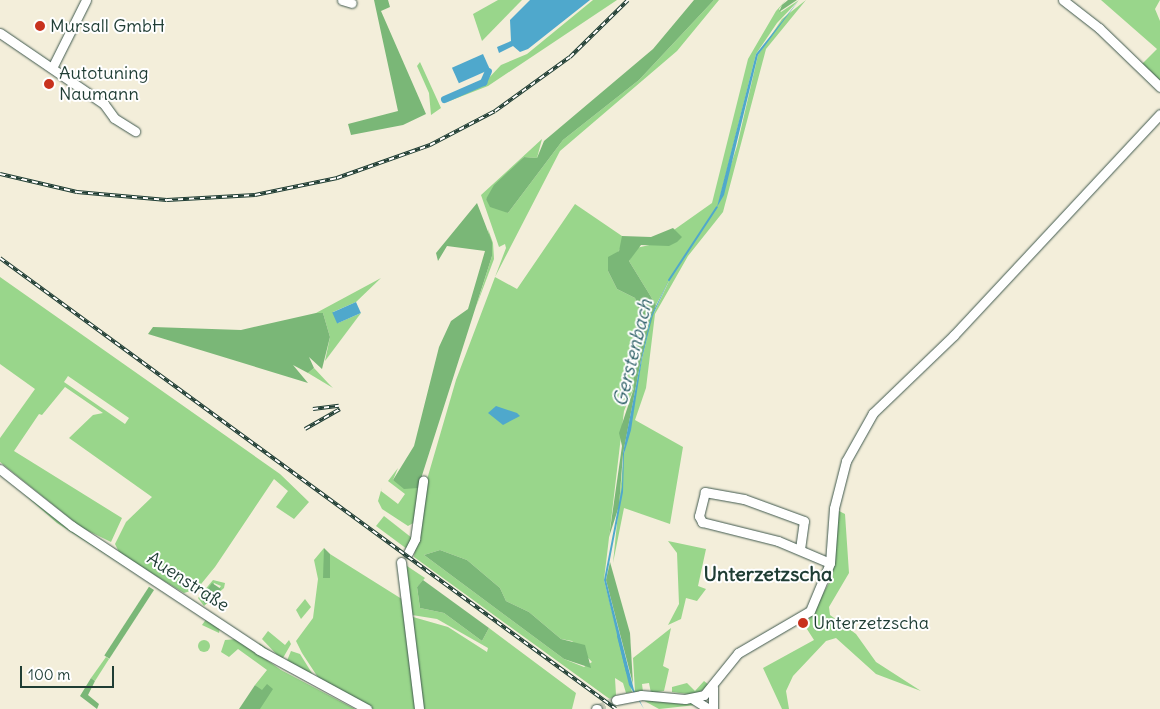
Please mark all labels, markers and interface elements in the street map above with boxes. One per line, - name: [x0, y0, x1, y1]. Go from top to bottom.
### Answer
- place label: Mursall GmbH: [50, 15, 165, 37]
- marker: Mursall GmbH: [34, 20, 46, 32]
- place label: Autotuning Naumann: [59, 63, 149, 106]
- marker: Autotuning Naumann: [43, 78, 55, 90]
- water label: Gerstenbach: [609, 297, 657, 409]
- street label: Auenstraße: [143, 548, 233, 616]
- district label: Unterzetzscha: [704, 561, 832, 585]
- place label: Unterzetzscha: [813, 612, 929, 634]
- marker: Unterzetzscha: [797, 617, 809, 629]
- scale bar: [22, 656, 116, 688]
- text: 100 m: [28, 665, 70, 684]

